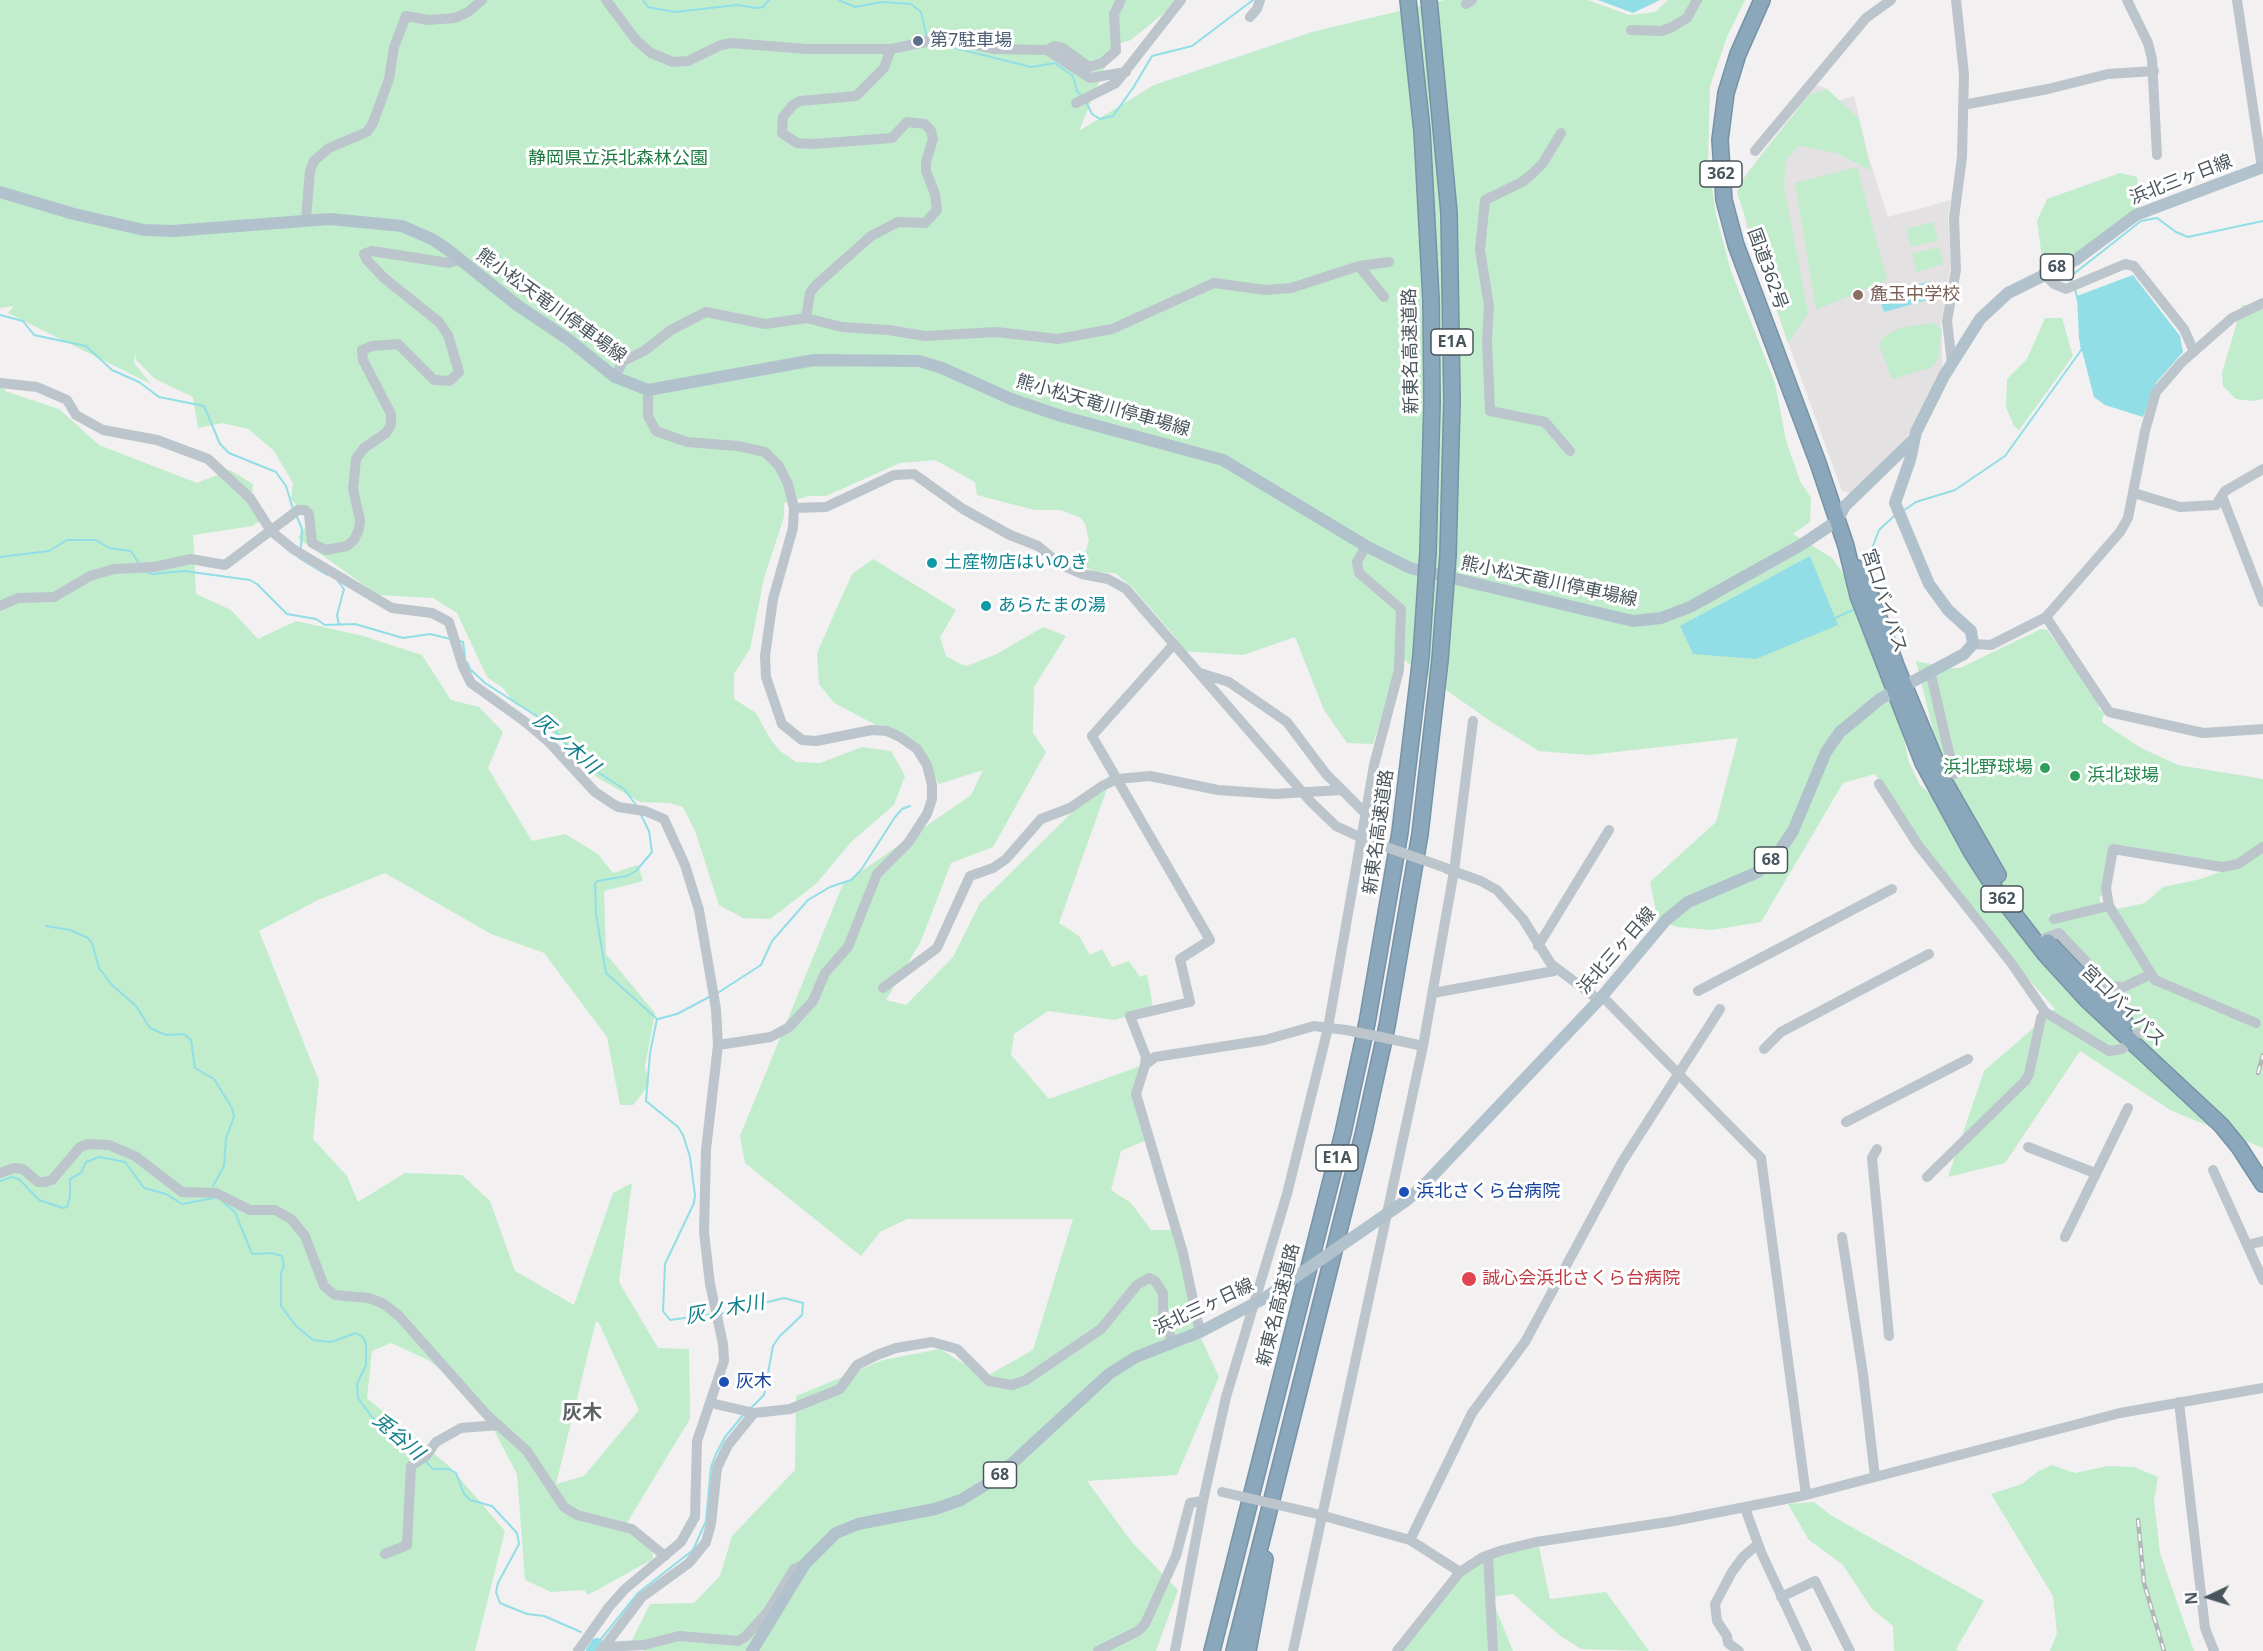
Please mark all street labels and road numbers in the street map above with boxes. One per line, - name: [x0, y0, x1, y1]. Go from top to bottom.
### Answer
- street label: 浜北三ヶ日線: [2127, 151, 2235, 209]
- road number: 362: [1700, 161, 1742, 187]
- street label: 国道362号: [1742, 225, 1792, 313]
- street label: 熊小松天竜川停車場線: [472, 244, 630, 368]
- road number: 68: [2040, 254, 2074, 280]
- street label: 新東名高速道路: [1399, 288, 1423, 414]
- road number: E1A: [1431, 329, 1473, 355]
- street label: 熊小松天竜川停車場線: [1014, 371, 1192, 441]
- street label: 宮口バイパス: [1857, 546, 1911, 656]
- street label: 熊小松天竜川停車場線: [1459, 553, 1639, 611]
- street label: 新東名高速道路: [1360, 768, 1398, 896]
- road number: 68: [1754, 847, 1788, 873]
- road number: 362: [1981, 886, 2023, 912]
- street label: 浜北三ヶ日線: [1573, 903, 1661, 999]
- street label: 宮口バイパス: [2077, 961, 2169, 1051]
- road number: E1A: [1316, 1145, 1358, 1171]
- street label: 新東名高速道路: [1253, 1241, 1305, 1369]
- street label: 浜北三ヶ日線: [1150, 1274, 1258, 1340]
- road number: 68: [984, 1462, 1016, 1488]

